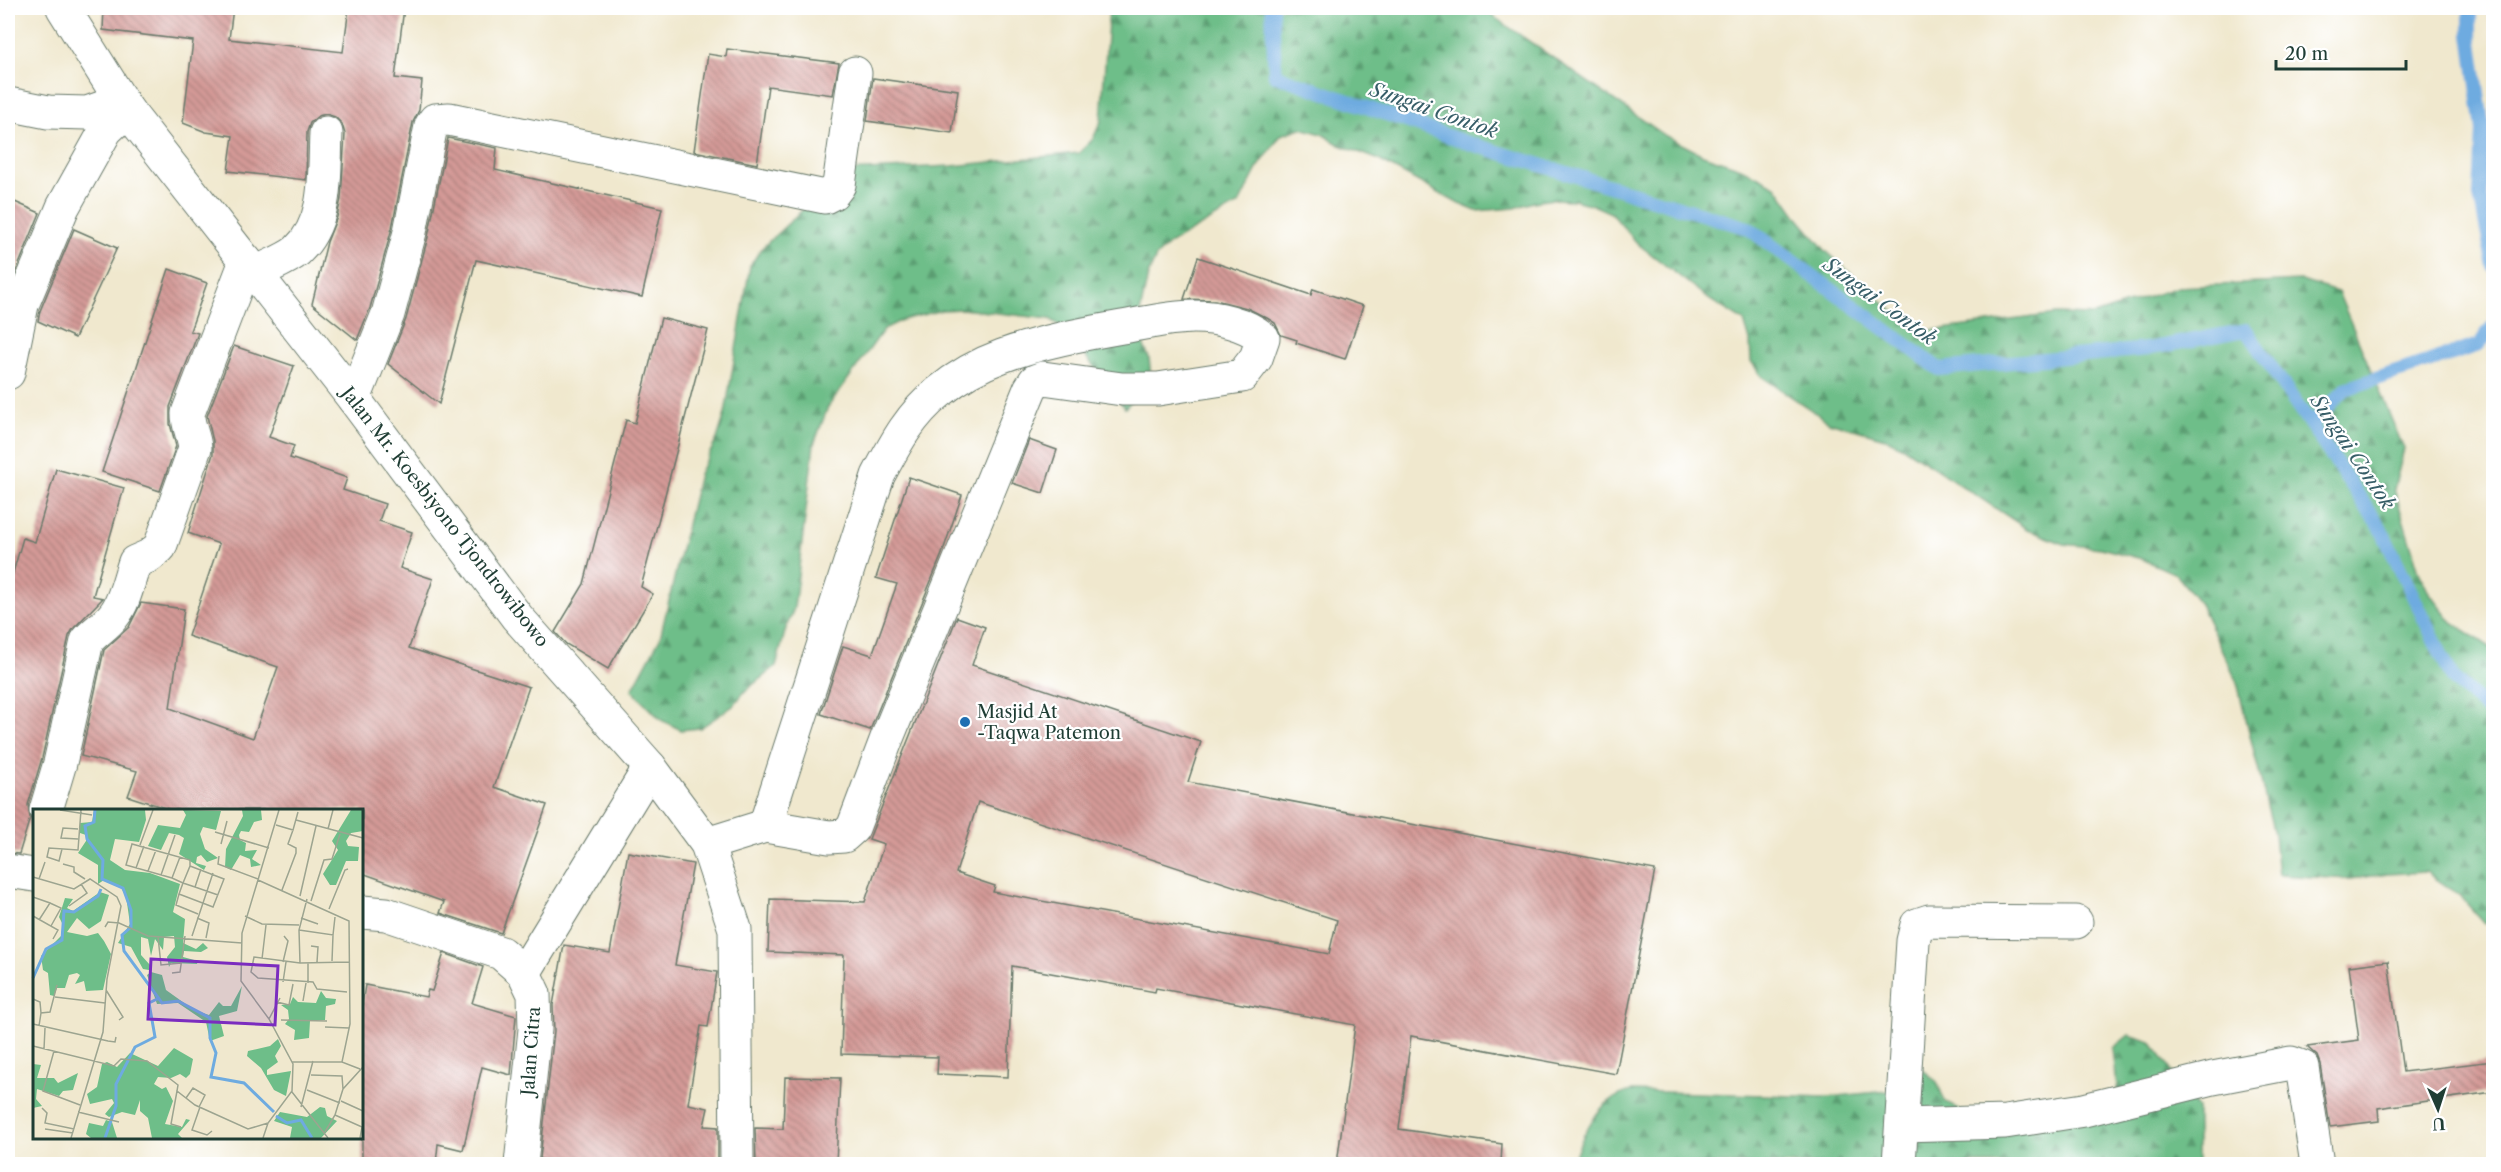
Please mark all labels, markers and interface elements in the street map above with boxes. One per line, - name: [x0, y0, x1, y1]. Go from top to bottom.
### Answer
- scale bar: [2276, 33, 2406, 71]
- text: 20 m: [2285, 43, 2329, 65]
- water label: Sungai Contok: [1366, 77, 1502, 143]
- water label: Sungai Contok: [1818, 251, 1942, 350]
- street label: Jalan Mr. Koesbiyono Tjondrowibowo: [335, 380, 553, 651]
- water label: Sungai Contok: [2305, 389, 2401, 515]
- place label: Masjid At -Taqwa Patemon: [977, 701, 1121, 744]
- marker: Masjid At -Taqwa Patemon: [958, 715, 972, 729]
- inset map: [33, 809, 363, 1139]
- street label: Jalan Citra: [517, 1005, 545, 1099]
- north arrow: [2408, 1079, 2468, 1139]
- text: U: [2432, 1114, 2446, 1134]

